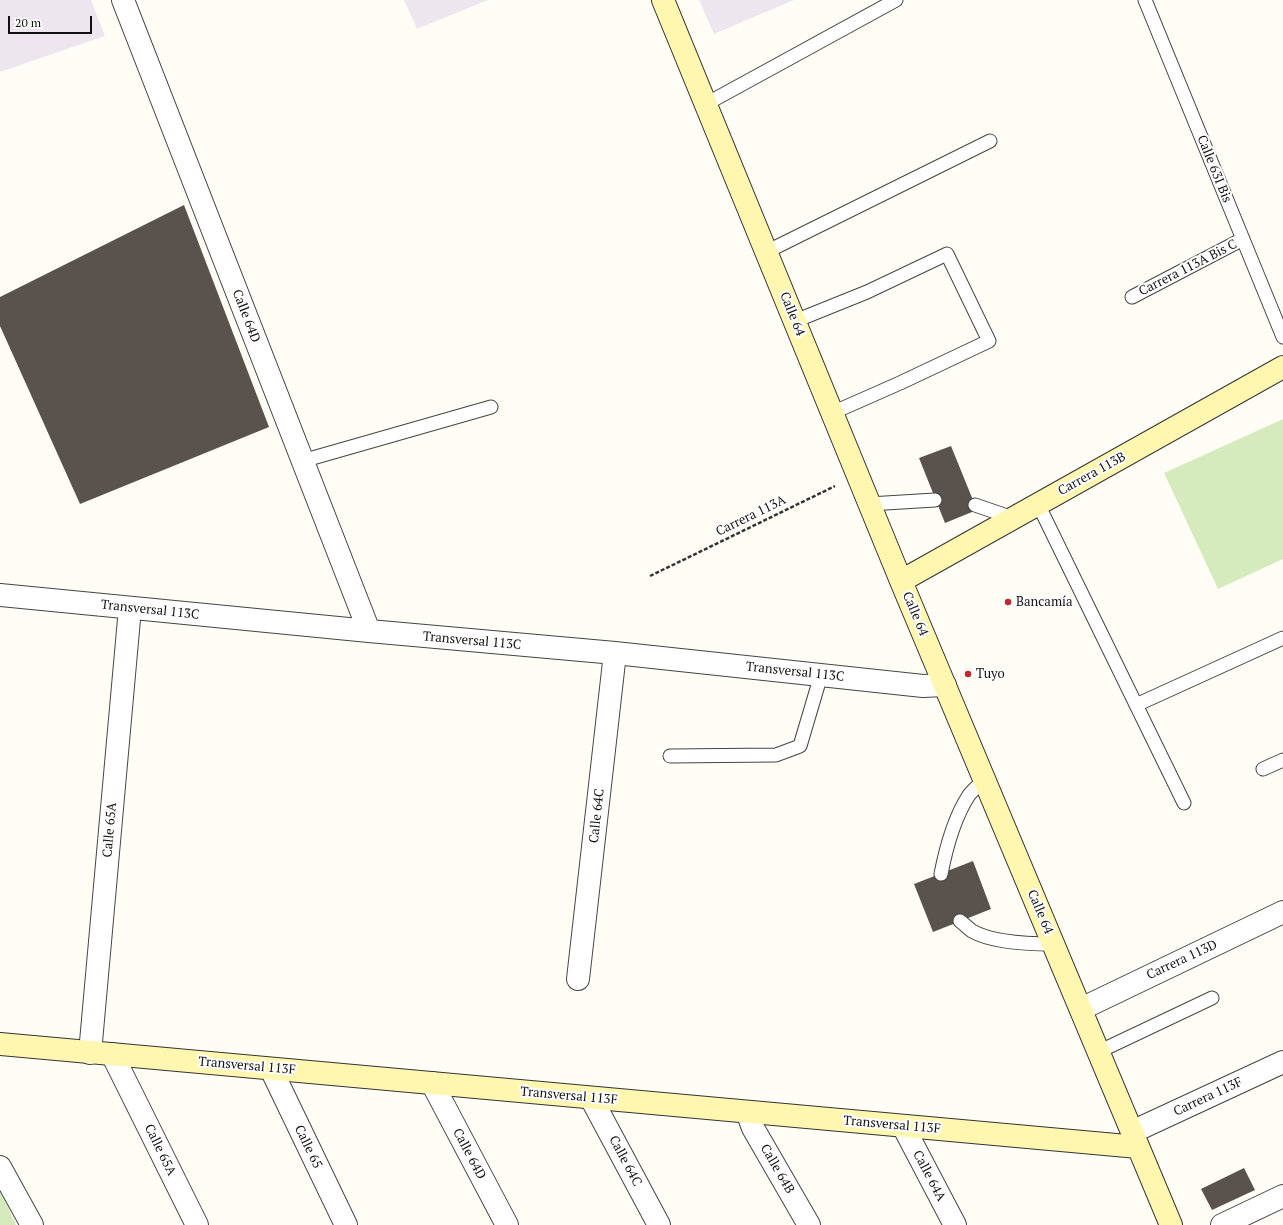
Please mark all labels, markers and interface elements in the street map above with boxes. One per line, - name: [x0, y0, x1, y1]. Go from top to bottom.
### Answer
- scale bar: [10, 8, 94, 34]
- text: 20 m: [15, 15, 41, 30]
- street label: Calle 63I Bis: [1193, 133, 1235, 205]
- street label: Carrera 113A Bis C: [1136, 237, 1240, 299]
- street label: Calle 64D: [229, 287, 263, 345]
- street label: Calle 64: [776, 290, 808, 338]
- street label: Carrera 113B: [1055, 449, 1129, 499]
- street label: Carrera 113A: [713, 492, 789, 540]
- street label: Calle 64: [899, 590, 931, 638]
- place label: Bancamía: [1016, 594, 1073, 610]
- street label: Transversal 113C: [100, 597, 200, 623]
- marker: Bancamía: [1003, 597, 1013, 607]
- street label: Transversal 113C: [422, 629, 522, 653]
- street label: Transversal 113C: [745, 659, 845, 685]
- place label: Tuyo: [976, 666, 1005, 682]
- marker: Tuyo: [963, 669, 973, 679]
- street label: Calle 64C: [586, 788, 608, 844]
- street label: Calle 65A: [100, 802, 120, 858]
- street label: Calle 64: [1024, 888, 1056, 936]
- street label: Carrera 113D: [1144, 937, 1220, 983]
- street label: Transversal 113F: [198, 1054, 296, 1078]
- street label: Carrera 113F: [1171, 1074, 1245, 1120]
- street label: Transversal 113F: [520, 1084, 618, 1108]
- street label: Transversal 113F: [843, 1113, 941, 1137]
- street label: Calle 65A: [141, 1122, 179, 1178]
- street label: Calle 65: [291, 1123, 325, 1171]
- street label: Calle 64D: [449, 1126, 489, 1182]
- street label: Calle 64C: [605, 1133, 645, 1189]
- street label: Calle 64B: [757, 1142, 797, 1196]
- street label: Calle 64A: [909, 1148, 949, 1204]

